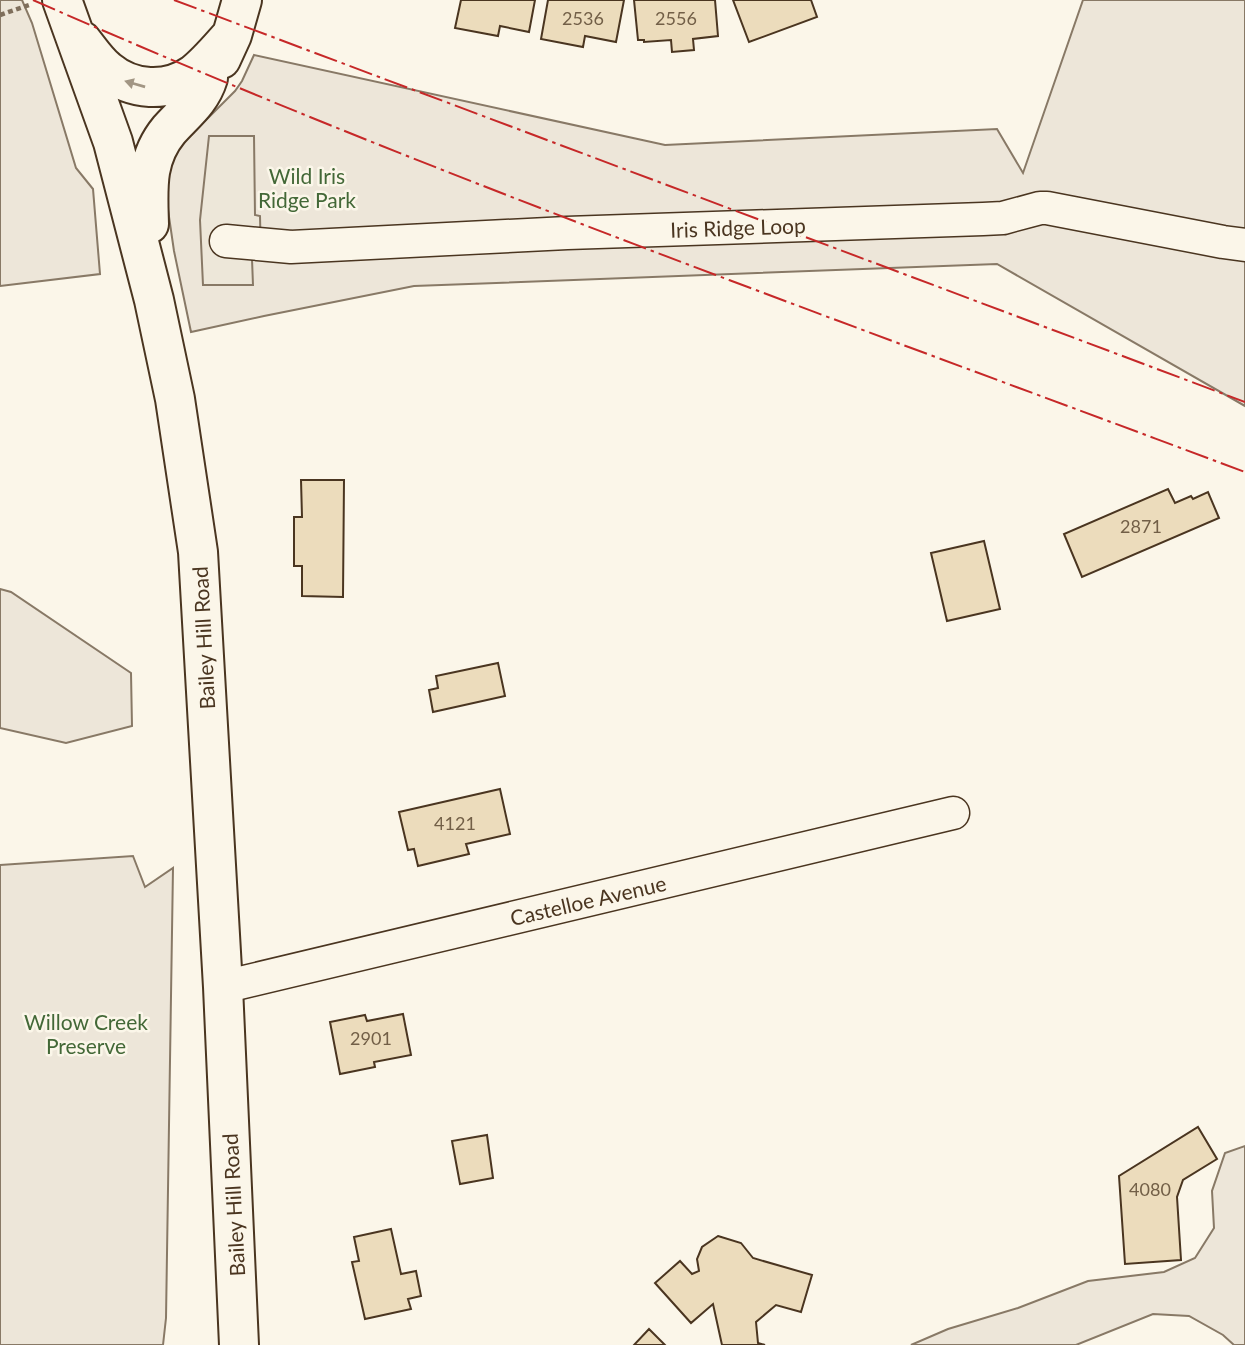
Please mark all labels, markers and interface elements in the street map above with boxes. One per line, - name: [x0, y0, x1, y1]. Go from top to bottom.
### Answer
- house number: 2536: [562, 7, 604, 29]
- house number: 2556: [655, 7, 697, 29]
- one-way arrow: [124, 78, 145, 88]
- park label: Wild Iris Ridge Park: [258, 163, 356, 212]
- street label: Iris Ridge Loop: [670, 212, 806, 242]
- house number: 2871: [1120, 515, 1162, 537]
- street label: Bailey Hill Road: [187, 566, 219, 710]
- house number: 4121: [434, 812, 476, 834]
- street label: Castelloe Avenue: [508, 870, 668, 930]
- park label: Willow Creek Preserve: [24, 1009, 148, 1058]
- house number: 2901: [350, 1027, 392, 1049]
- street label: Bailey Hill Road: [217, 1133, 249, 1277]
- house number: 4080: [1129, 1178, 1171, 1200]

